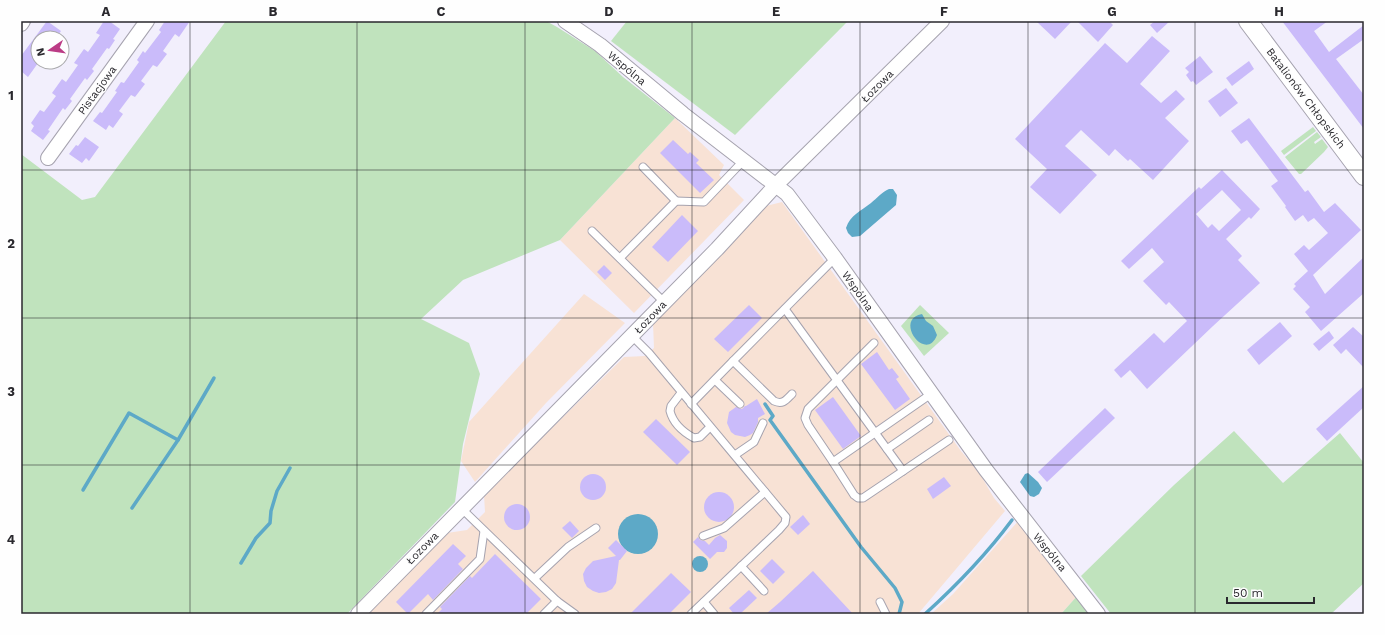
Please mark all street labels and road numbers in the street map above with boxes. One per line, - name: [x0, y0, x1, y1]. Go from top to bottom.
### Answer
- street label: Batalionów Chłopskich: [1263, 45, 1348, 151]
- street label: Wspólna: [605, 49, 648, 88]
- street label: Pistacjowa: [75, 63, 119, 117]
- street label: Łozowa: [858, 67, 896, 105]
- street label: Wspólna: [839, 269, 876, 314]
- street label: Łozowa: [632, 298, 669, 337]
- street label: Łozowa: [403, 529, 441, 567]
- street label: Wspólna: [1030, 530, 1069, 574]

